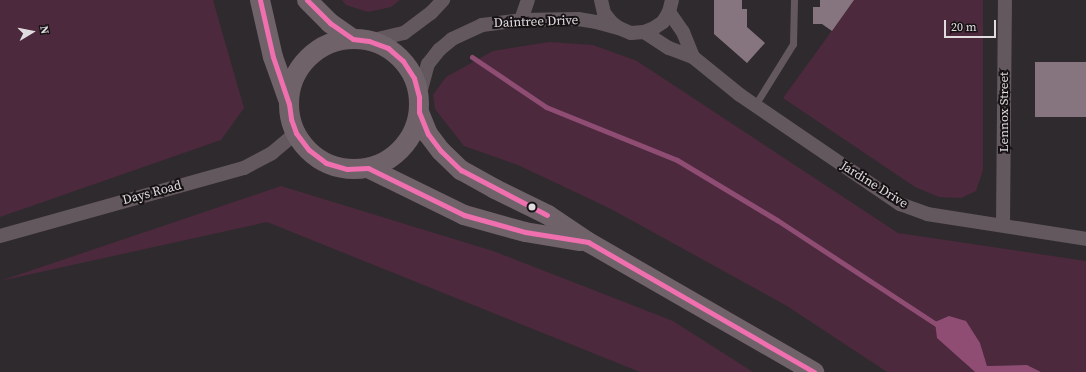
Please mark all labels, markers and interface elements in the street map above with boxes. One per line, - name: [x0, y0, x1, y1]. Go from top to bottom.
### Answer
- north arrow: [12, 12, 52, 52]
- scale bar: [946, 12, 998, 38]
- street label: Daintree Drive: [493, 13, 579, 31]
- text: 20 m: [951, 19, 977, 35]
- text: N: [36, 25, 52, 35]
- street label: Lennox Street: [996, 72, 1012, 152]
- street label: Jardine Drive: [837, 158, 911, 212]
- street label: Days Road: [121, 178, 183, 208]
- unlabelled marker: [527, 202, 537, 212]

